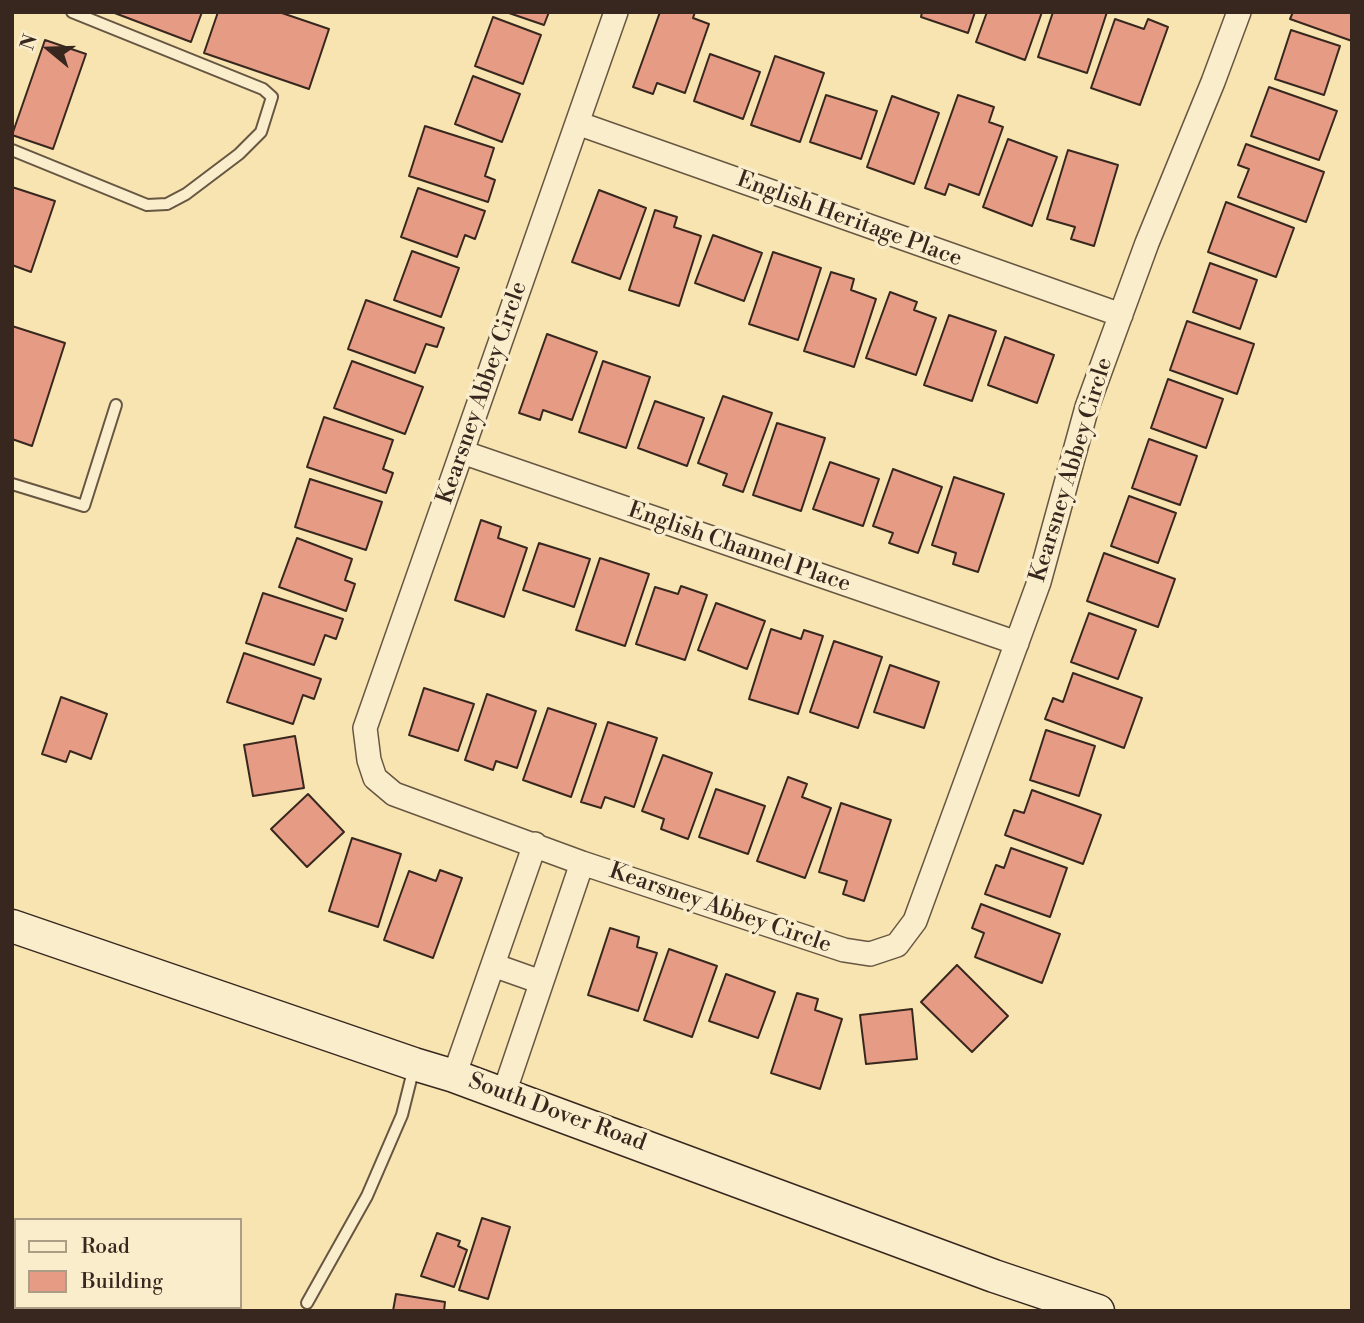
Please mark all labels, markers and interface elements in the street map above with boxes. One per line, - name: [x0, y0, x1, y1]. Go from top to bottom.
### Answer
- north arrow: [14, 14, 84, 84]
- text: N: [15, 31, 43, 53]
- street label: English Heritage Place: [733, 166, 965, 274]
- street label: Kearsney Abbey Circle: [432, 278, 534, 508]
- street label: Kearsney Abbey Circle: [1025, 355, 1119, 585]
- street label: English Channel Place: [624, 497, 854, 599]
- street label: Kearsney Abbey Circle: [605, 858, 835, 960]
- street label: South Dover Road: [464, 1068, 650, 1158]
- legend: [14, 1218, 242, 1309]
- text: Road: [81, 1234, 130, 1260]
- text: Building: [81, 1269, 163, 1295]

